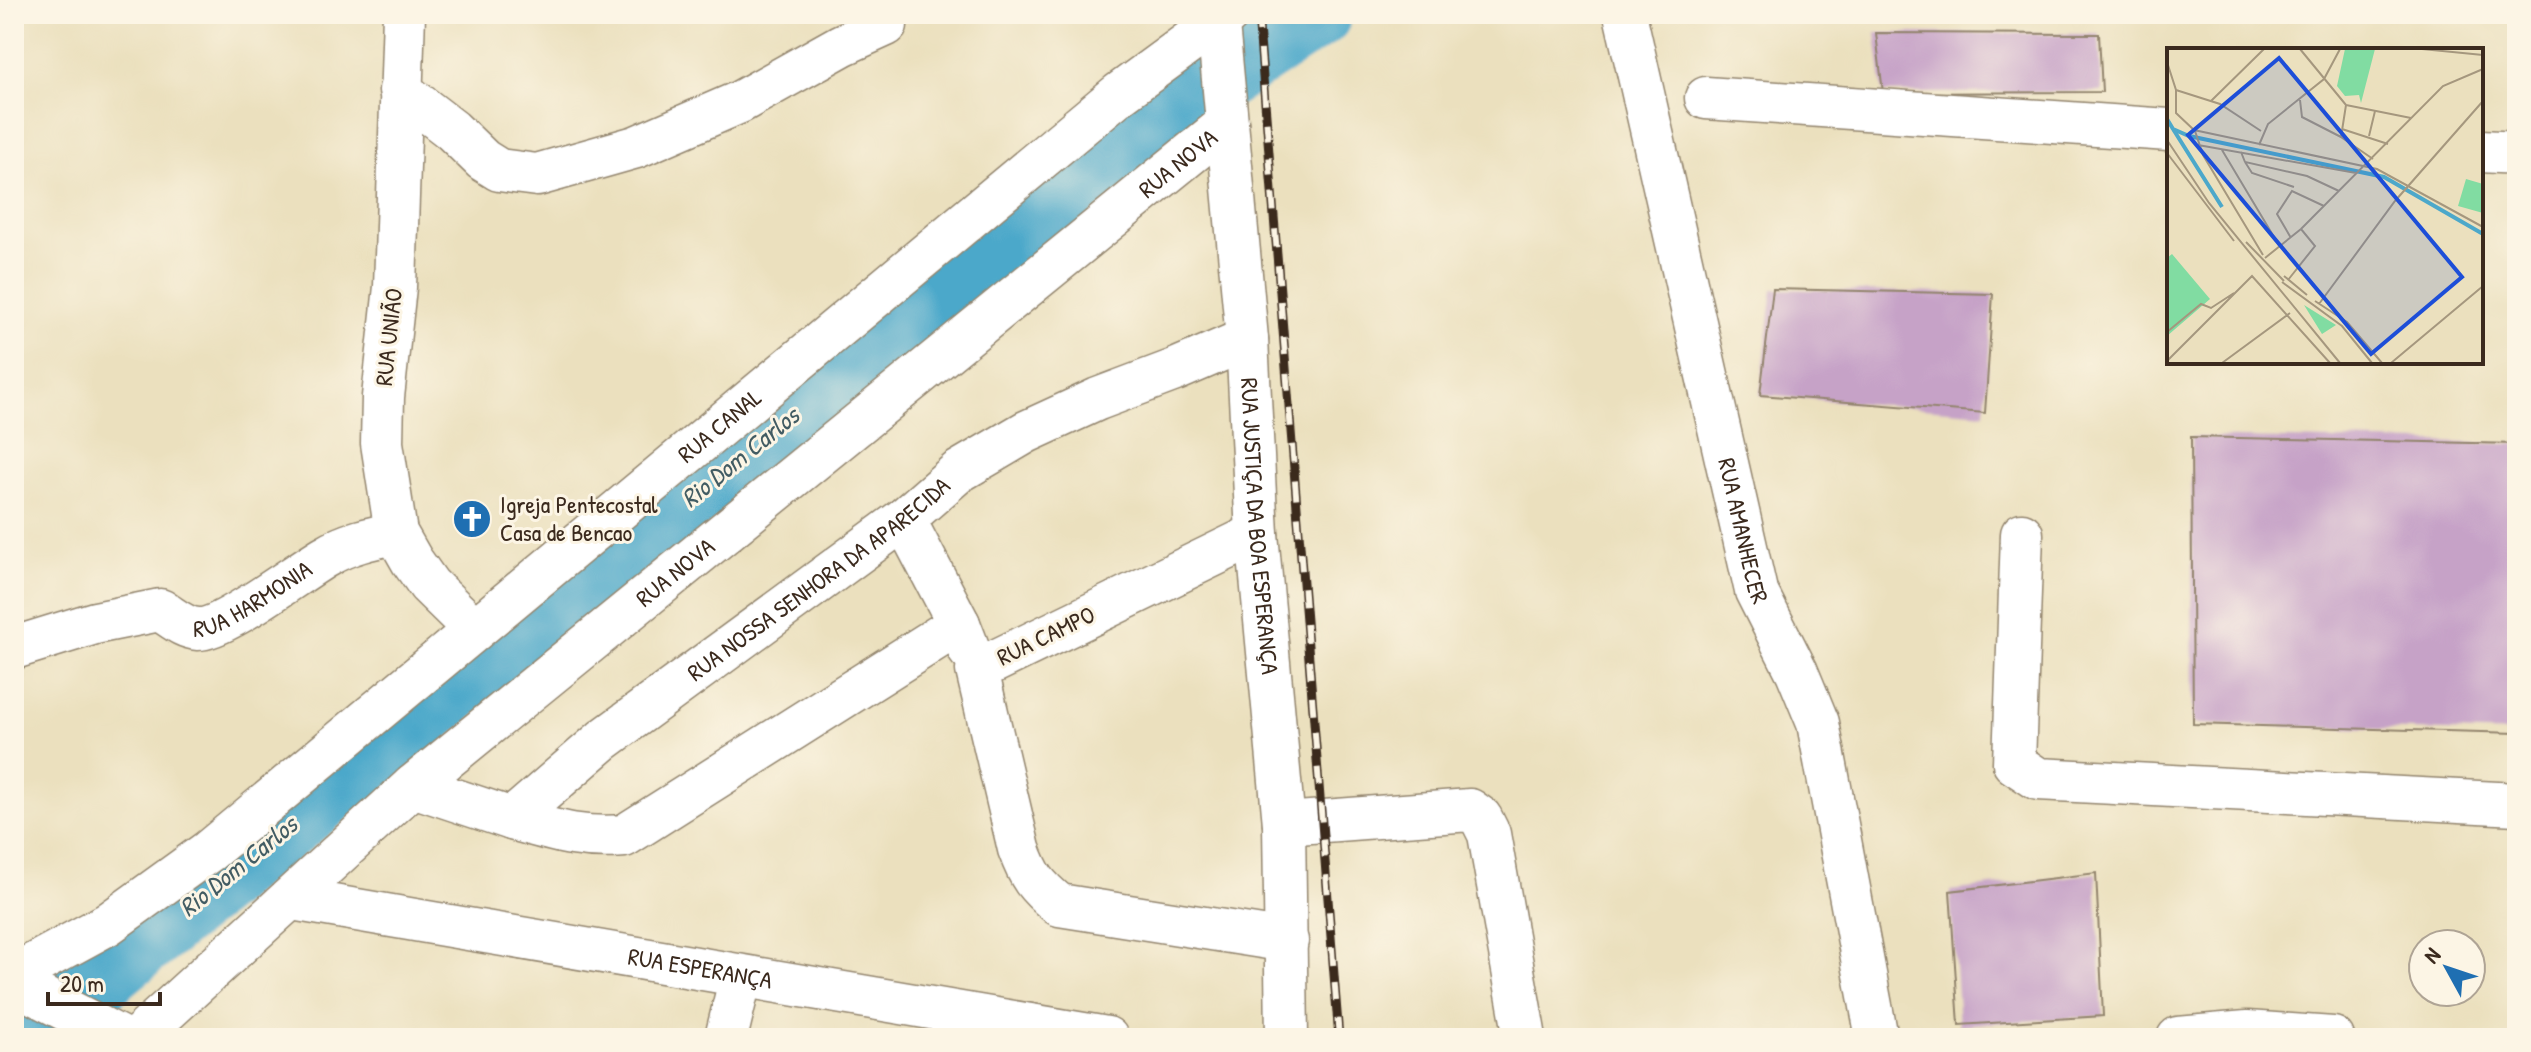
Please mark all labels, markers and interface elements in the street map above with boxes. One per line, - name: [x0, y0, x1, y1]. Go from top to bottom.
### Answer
- inset map: [2167, 48, 2483, 364]
- street label: RUA NOVA: [1131, 121, 1224, 205]
- street label: RUA UNIÃO: [367, 286, 409, 387]
- street label: RUA JUSTIÇA DA BOA ESPERANÇA: [1234, 377, 1287, 676]
- street label: RUA CANAL: [671, 381, 768, 469]
- water label: Rio Dom Carlos: [673, 397, 808, 515]
- street label: RUA AMANHECER: [1711, 455, 1777, 609]
- street label: RUA NOSSA SENHORA DA APARECIDA: [680, 469, 956, 688]
- place label: Igreja Pentecostal Casa de Bencao: [500, 488, 658, 548]
- church icon: Igreja Pentecostal Casa de Bencao: [451, 498, 493, 540]
- street label: RUA NOVA: [629, 530, 721, 613]
- street label: RUA HARMONIA: [193, 552, 318, 644]
- street label: RUA CAMPO: [991, 598, 1100, 673]
- water label: Rio Dom Carlos: [171, 806, 306, 924]
- north arrow: [2407, 928, 2487, 1008]
- street label: RUA ESPERANÇA: [626, 940, 775, 996]
- text: N: [2416, 941, 2447, 969]
- scale bar: [48, 956, 160, 1006]
- text: 20 m: [60, 967, 104, 999]

